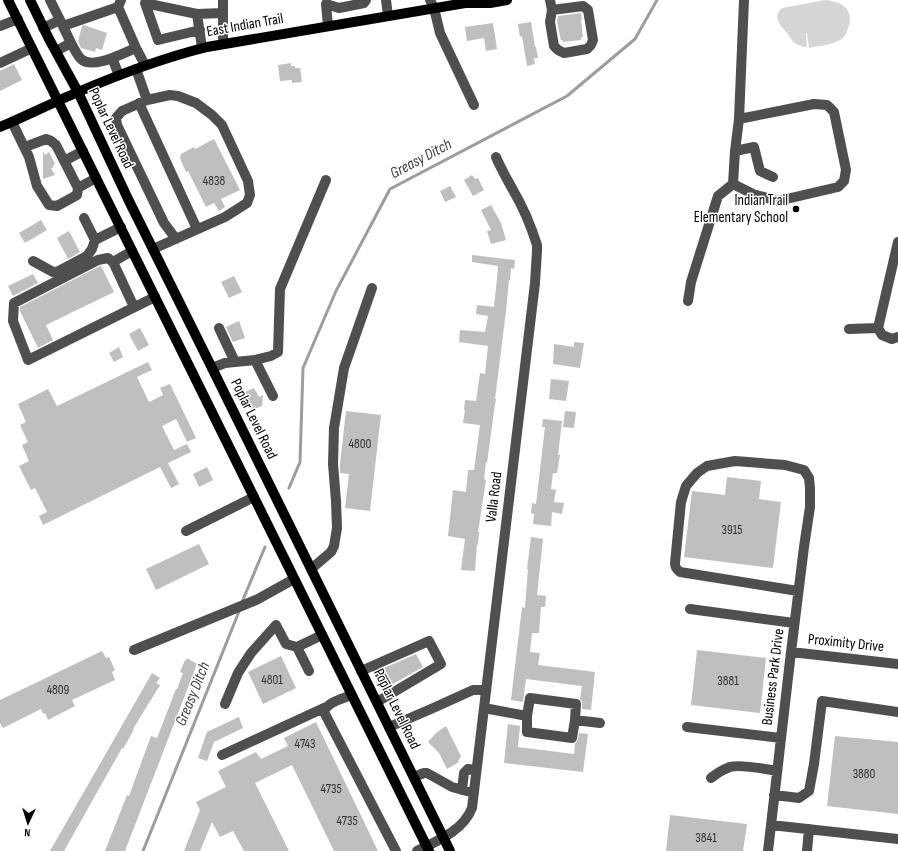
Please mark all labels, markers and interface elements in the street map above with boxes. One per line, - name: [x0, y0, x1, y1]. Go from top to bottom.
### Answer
- street label: East Indian Trail: [205, 9, 285, 41]
- street label: Poplar Level Road: [84, 84, 138, 172]
- water label: Greasy Ditch: [387, 135, 455, 183]
- house number: 4838: [203, 173, 225, 189]
- place label: Indian Trail Elementary School: [694, 191, 788, 227]
- marker: Indian Trail Elementary School: [791, 204, 801, 214]
- street label: Poplar Level Road: [226, 376, 282, 462]
- house number: 4800: [349, 436, 372, 452]
- street label: Valla Road: [481, 471, 507, 523]
- house number: 3915: [722, 522, 742, 538]
- street label: Business Park Drive: [758, 628, 788, 726]
- street label: Proximity Drive: [807, 630, 885, 656]
- water label: Greasy Ditch: [172, 659, 214, 729]
- street label: Poplar Level Road: [369, 666, 425, 752]
- house number: 4801: [261, 672, 283, 688]
- house number: 3881: [717, 673, 739, 689]
- house number: 4809: [47, 682, 70, 698]
- house number: 4743: [295, 736, 315, 752]
- house number: 3880: [853, 766, 876, 782]
- house number: 4735: [320, 781, 342, 797]
- north arrow: [8, 803, 48, 843]
- house number: 4735: [336, 813, 358, 829]
- text: N: [24, 826, 31, 839]
- house number: 3841: [695, 830, 717, 846]

